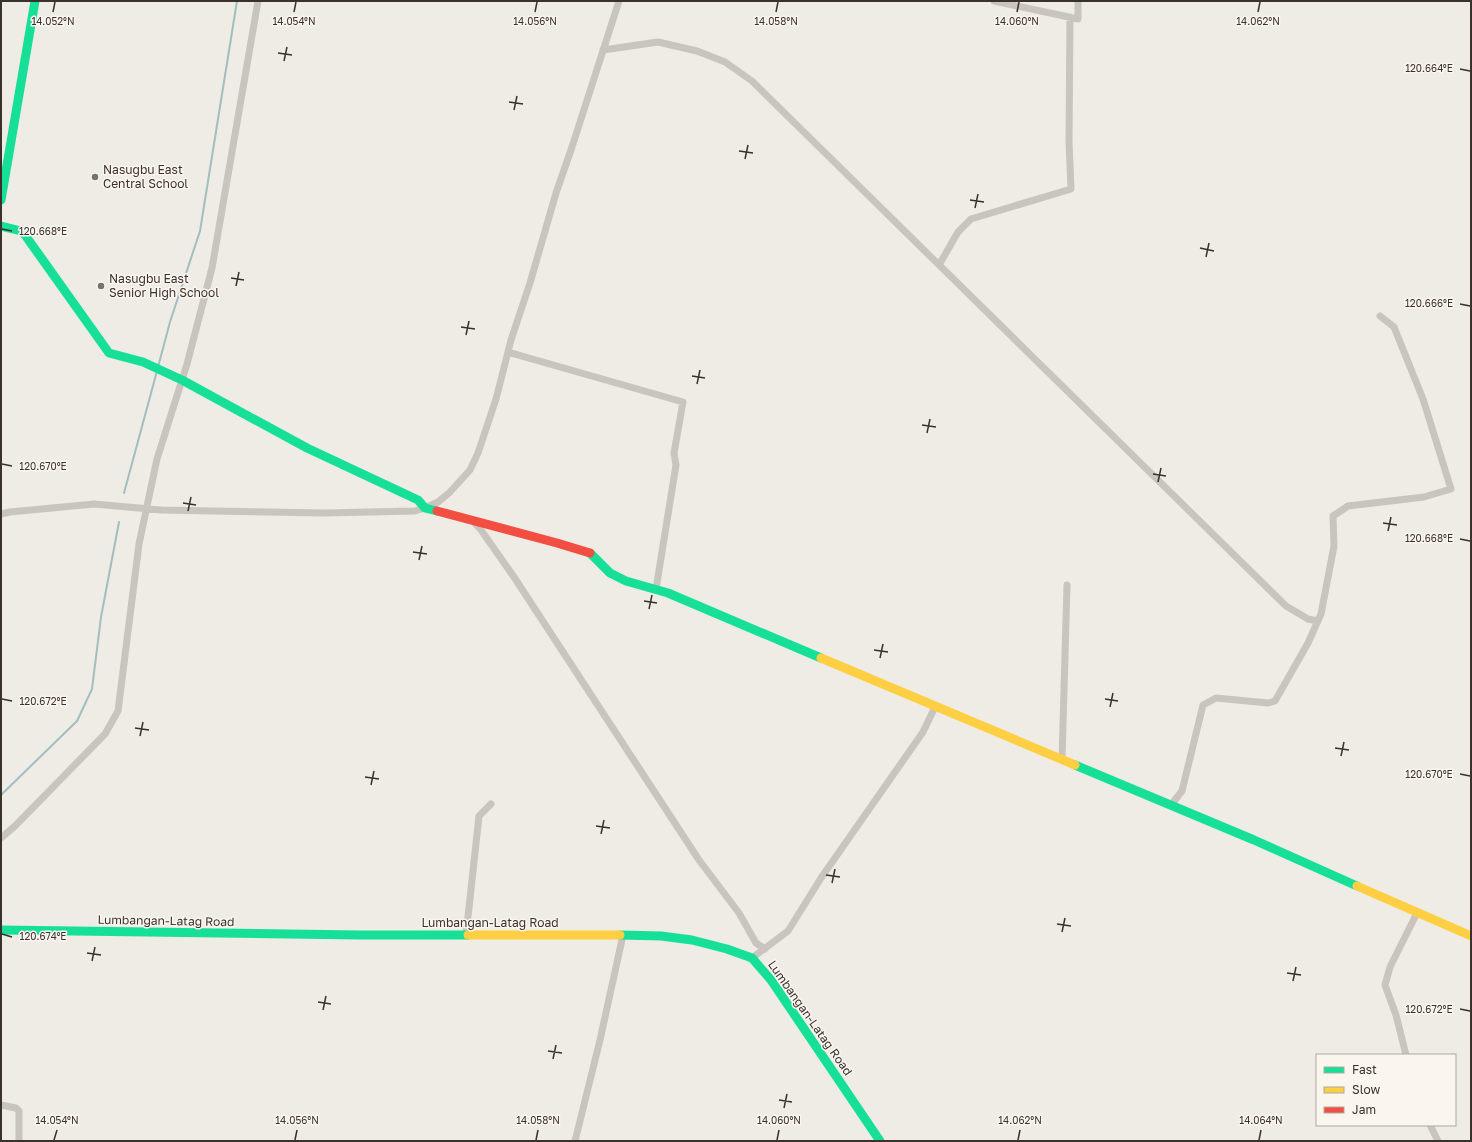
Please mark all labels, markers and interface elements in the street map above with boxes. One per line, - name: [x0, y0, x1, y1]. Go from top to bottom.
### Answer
- text: 14.052°N: [31, 15, 75, 27]
- text: 14.054°N: [272, 15, 316, 27]
- text: 14.056°N: [513, 15, 557, 27]
- text: 14.058°N: [754, 15, 798, 27]
- text: 14.060°N: [995, 15, 1039, 27]
- text: 14.062°N: [1236, 15, 1280, 27]
- text: 120.664°E: [1405, 62, 1453, 74]
- place label: Nasugbu East Central School: [103, 162, 188, 191]
- marker: Nasugbu East Central School: [90, 172, 100, 182]
- text: 120.668°E: [19, 225, 67, 237]
- place label: Nasugbu East Senior High School: [109, 271, 219, 300]
- marker: Nasugbu East Senior High School: [96, 281, 106, 291]
- text: 120.666°E: [1405, 297, 1453, 309]
- text: 120.670°E: [19, 460, 67, 472]
- text: 120.668°E: [1405, 532, 1453, 544]
- text: 120.672°E: [20, 695, 67, 707]
- text: 120.670°E: [1405, 768, 1453, 780]
- street label: Lumbangan-Latag Road: [97, 912, 235, 929]
- street label: Lumbangan-Latag Road: [421, 915, 559, 930]
- text: 120.674°E: [20, 930, 66, 942]
- street label: Lumbangan-Latag Road: [765, 957, 856, 1078]
- text: 120.672°E: [1406, 1003, 1453, 1015]
- legend: [1316, 1054, 1456, 1126]
- text: Fast: [1352, 1062, 1377, 1077]
- text: Slow: [1352, 1082, 1380, 1097]
- text: Jam: [1352, 1102, 1376, 1117]
- text: 14.054°N: [35, 1114, 79, 1126]
- text: 14.056°N: [275, 1114, 319, 1126]
- text: 14.058°N: [516, 1114, 560, 1126]
- text: 14.060°N: [757, 1114, 801, 1126]
- text: 14.062°N: [998, 1114, 1042, 1126]
- text: 14.064°N: [1239, 1114, 1283, 1126]

